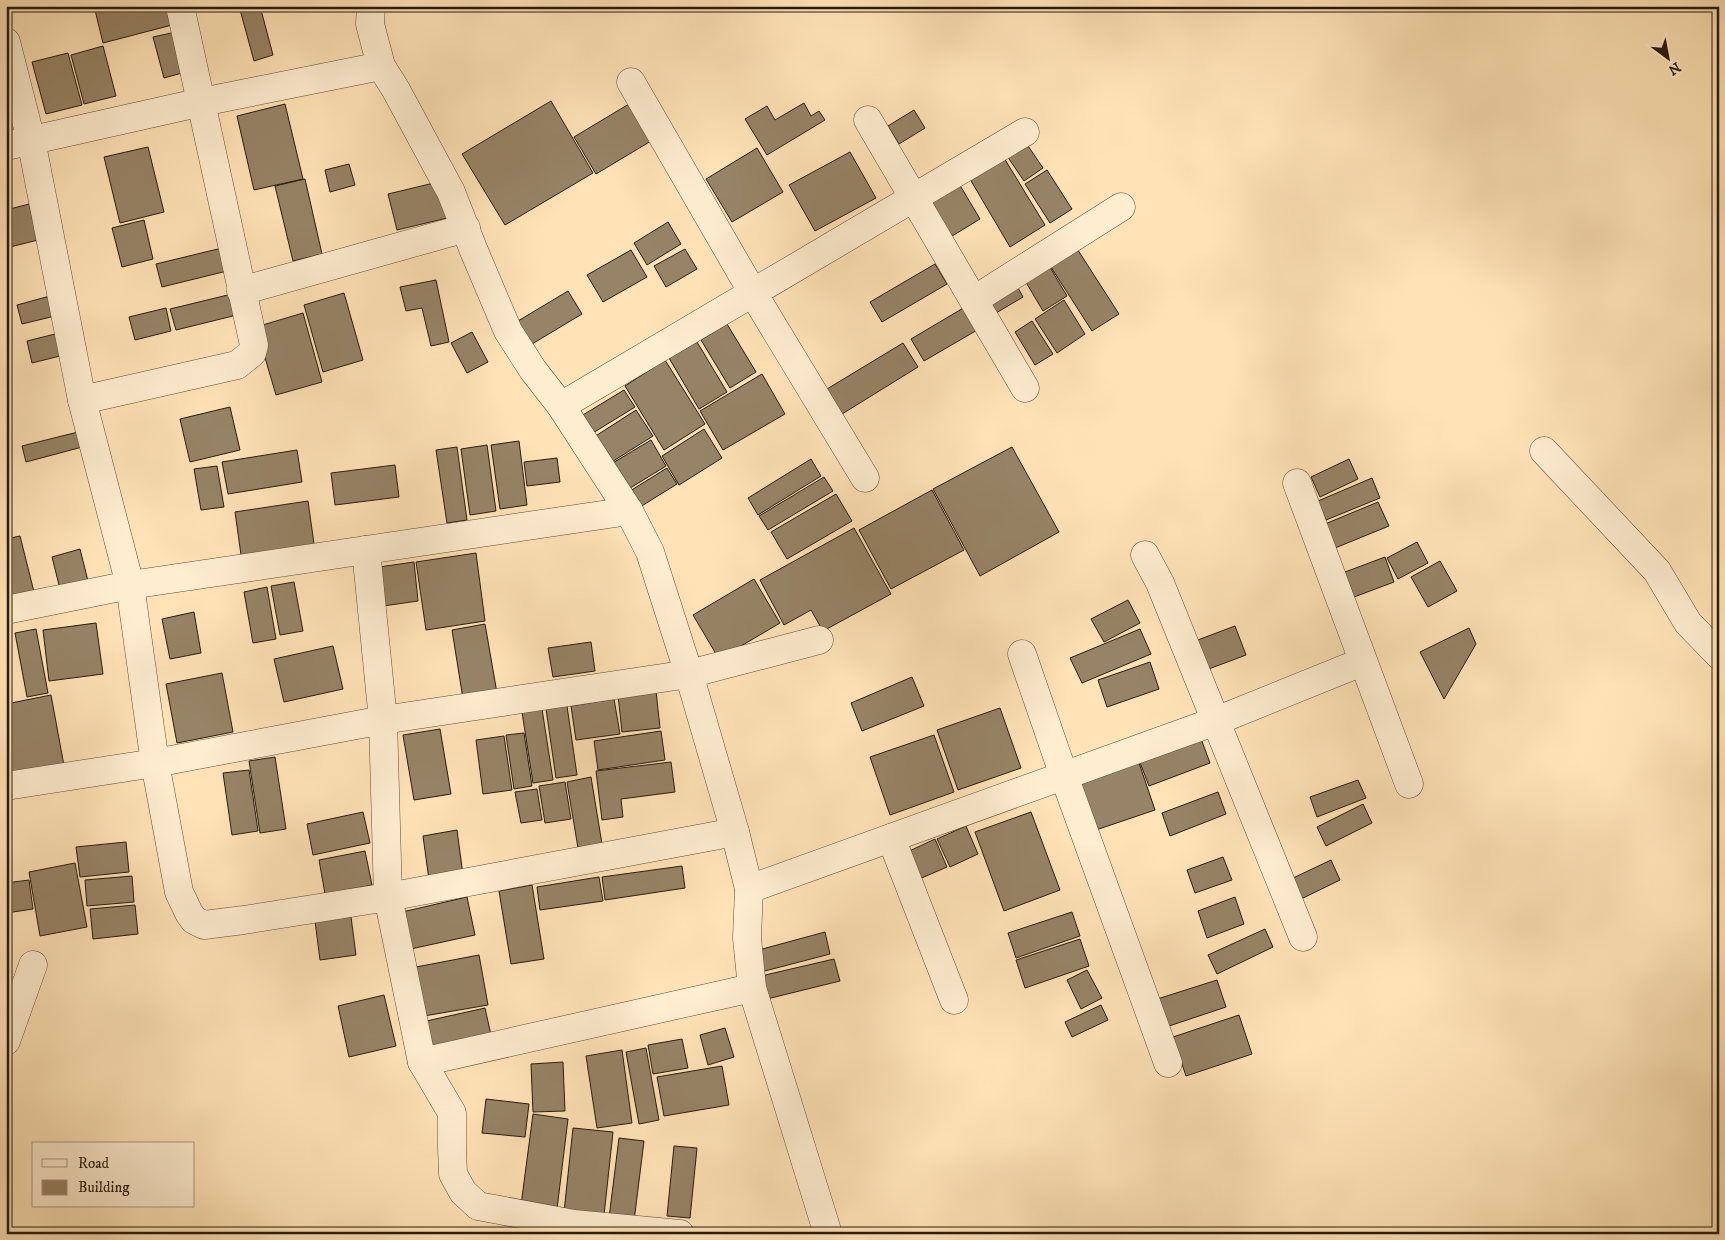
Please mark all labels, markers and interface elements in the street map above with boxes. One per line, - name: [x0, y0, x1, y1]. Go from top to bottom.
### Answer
- north arrow: [1642, 32, 1692, 82]
- text: N: [1664, 57, 1684, 79]
- legend: [32, 1142, 195, 1208]
- text: Road: [78, 1154, 110, 1173]
- text: Building: [78, 1178, 130, 1197]

